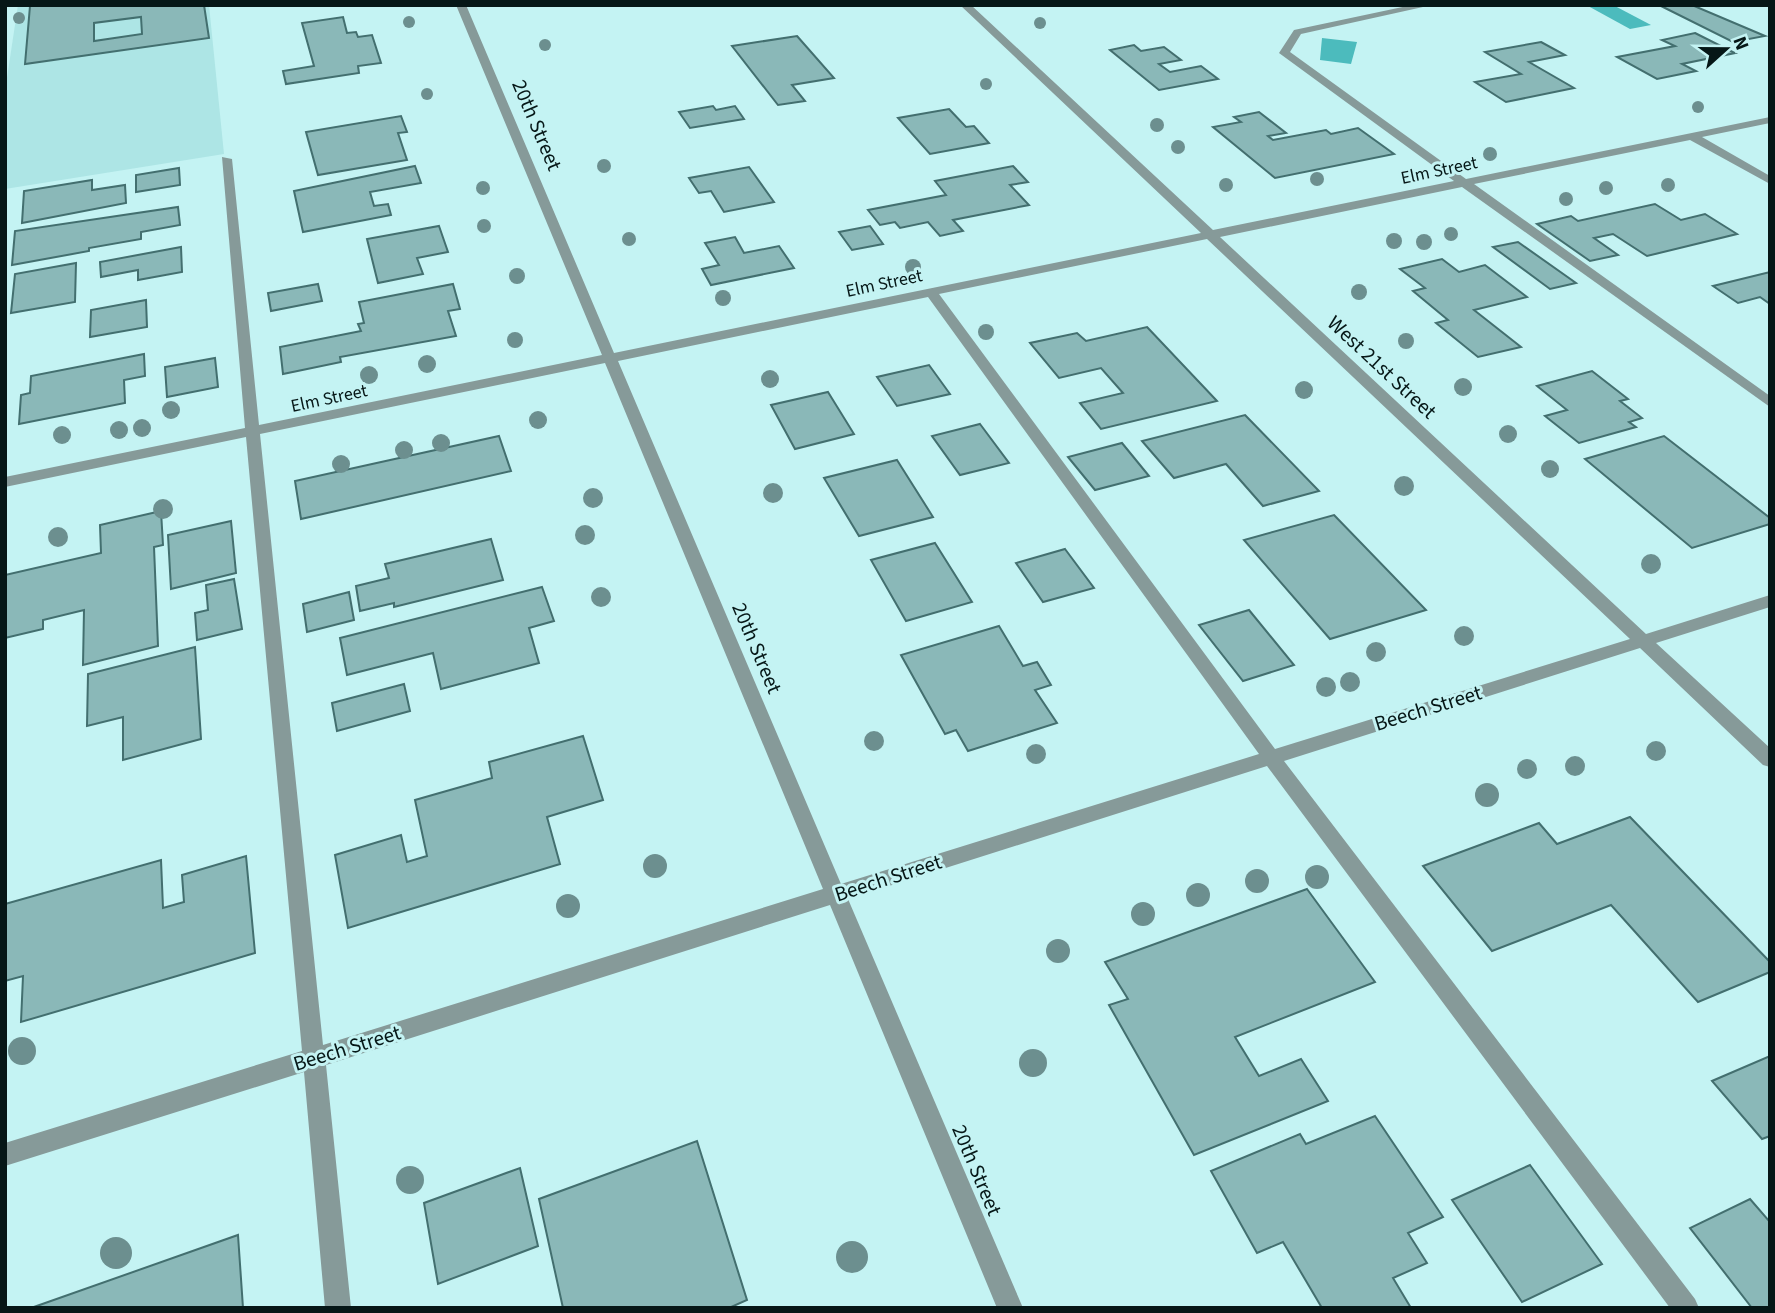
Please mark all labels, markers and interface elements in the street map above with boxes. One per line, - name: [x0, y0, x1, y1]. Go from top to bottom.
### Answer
- north arrow: [1691, 14, 1761, 84]
- text: N: [1726, 33, 1755, 54]
- street label: 20th Street: [504, 75, 570, 175]
- street label: Elm Street: [1399, 150, 1480, 191]
- street label: Elm Street: [844, 263, 925, 304]
- street label: West 21st Street: [1321, 308, 1443, 426]
- street label: Elm Street: [289, 378, 370, 419]
- street label: 20th Street: [724, 598, 790, 698]
- street label: Beech Street: [1371, 677, 1485, 739]
- street label: Beech Street: [831, 847, 945, 909]
- street label: Beech Street: [290, 1017, 404, 1079]
- street label: 20th Street: [944, 1120, 1010, 1220]

